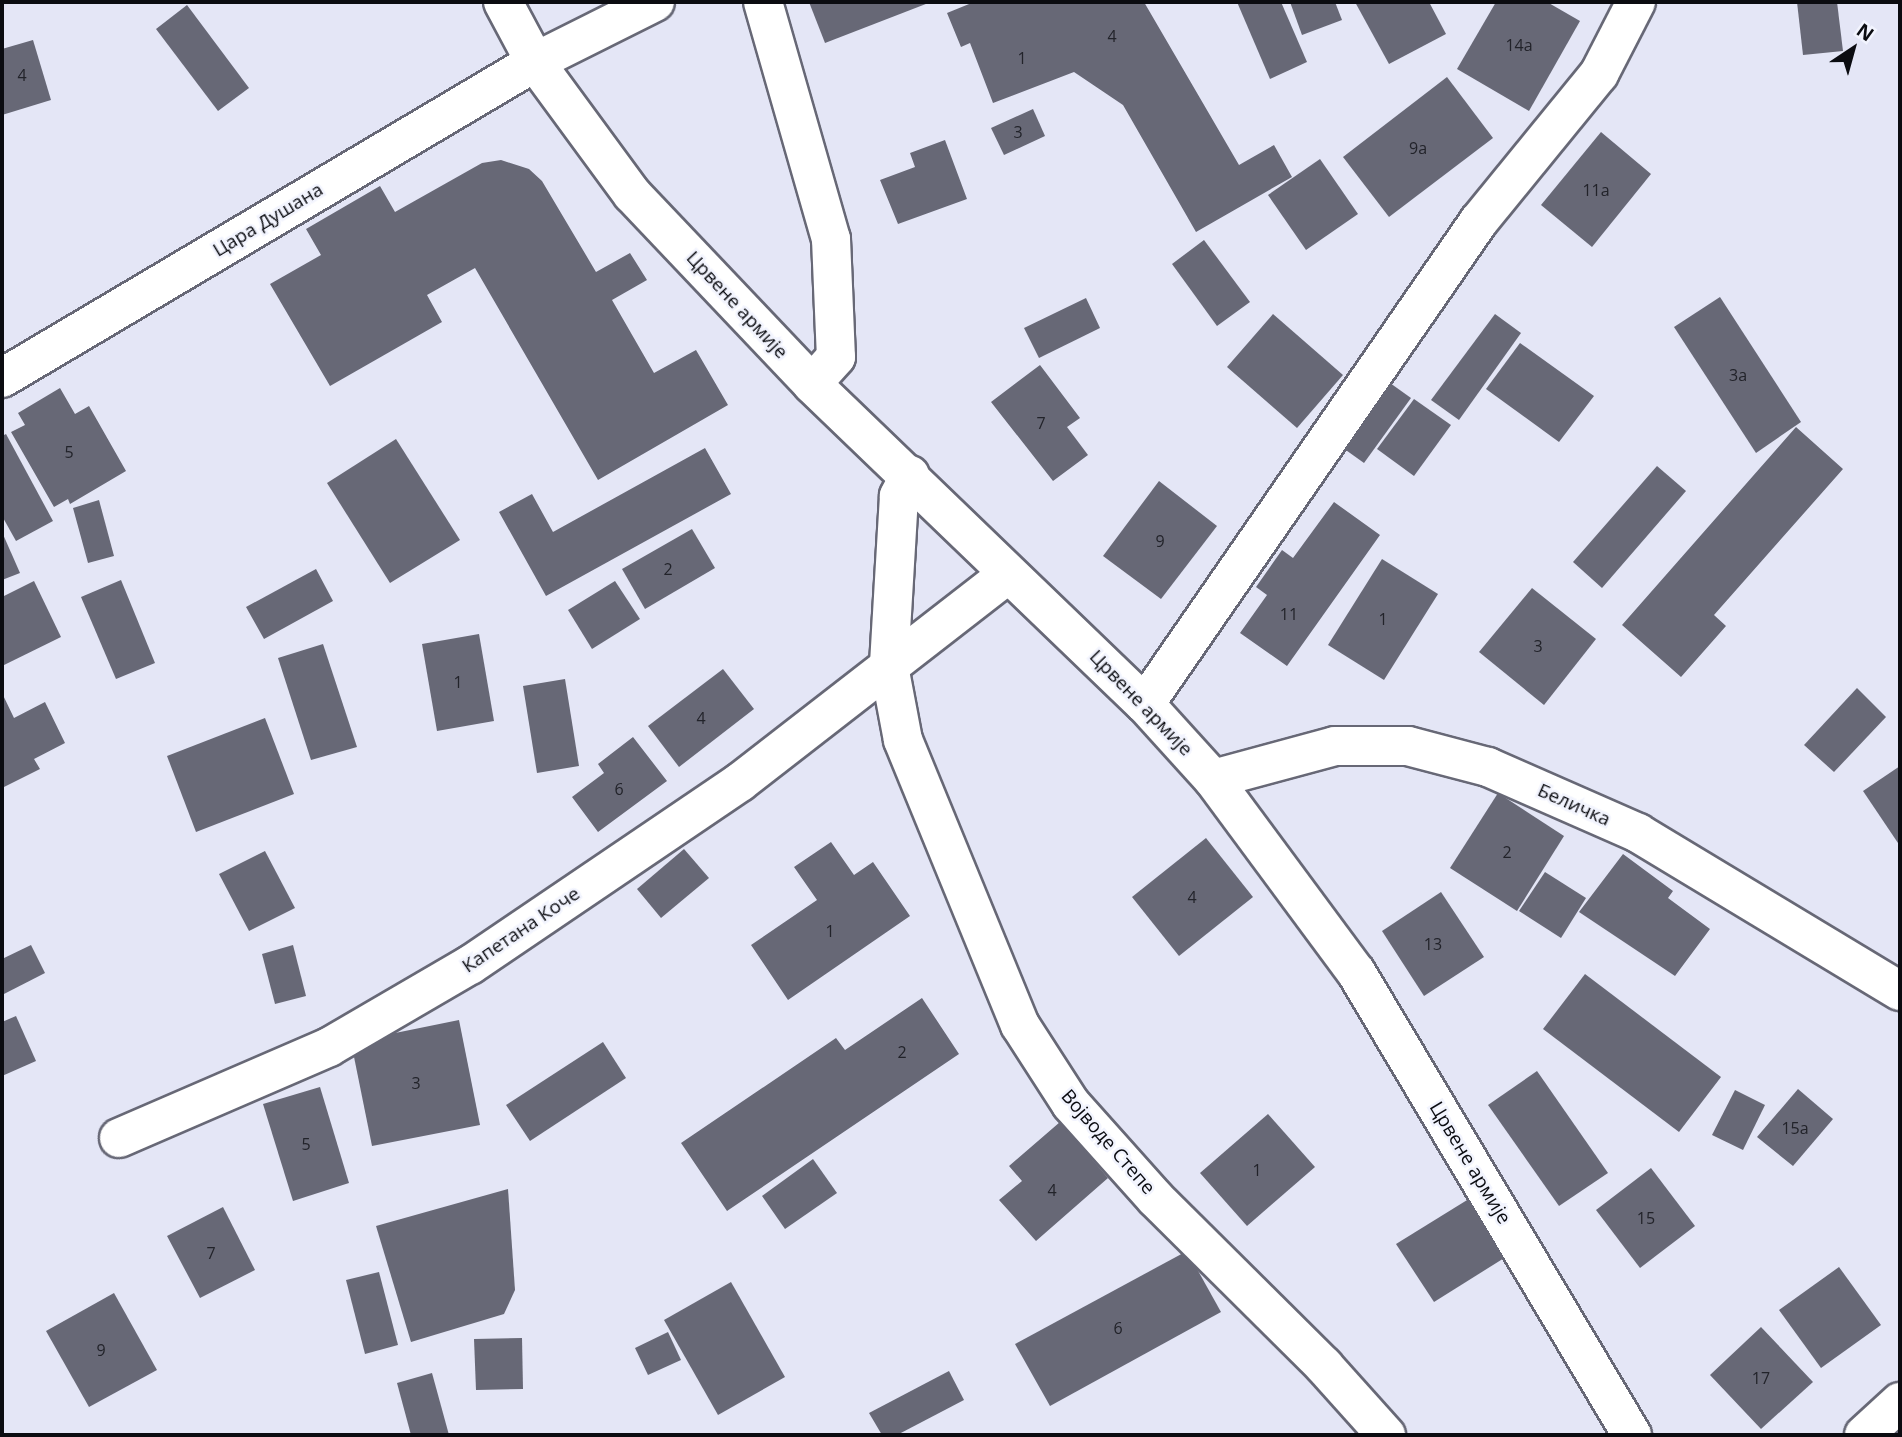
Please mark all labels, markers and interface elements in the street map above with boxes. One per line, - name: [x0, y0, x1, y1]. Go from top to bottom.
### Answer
- north arrow: [1818, 14, 1888, 84]
- text: N: [1851, 17, 1879, 47]
- house number: 4: [1107, 26, 1117, 46]
- house number: 14a: [1505, 35, 1533, 55]
- house number: 1: [1017, 48, 1027, 68]
- house number: 4: [17, 65, 27, 85]
- house number: 3: [1013, 122, 1023, 142]
- house number: 9a: [1409, 138, 1427, 158]
- street label: Цара Душана: [209, 178, 327, 262]
- house number: 11a: [1582, 180, 1610, 200]
- street label: Црвене армије: [681, 247, 793, 363]
- house number: 3a: [1729, 365, 1747, 385]
- house number: 7: [1036, 413, 1046, 433]
- house number: 5: [64, 442, 74, 462]
- house number: 9: [1155, 531, 1165, 551]
- house number: 2: [663, 559, 673, 579]
- house number: 11: [1280, 604, 1298, 624]
- house number: 1: [1378, 609, 1388, 629]
- house number: 3: [1533, 636, 1543, 656]
- street label: Црвене армије: [1085, 645, 1197, 761]
- house number: 1: [453, 672, 463, 692]
- house number: 4: [696, 708, 706, 728]
- house number: 6: [614, 779, 624, 799]
- street label: Беличка: [1534, 779, 1614, 831]
- house number: 2: [1502, 842, 1512, 862]
- street label: Капетана Коче: [458, 882, 584, 978]
- house number: 4: [1187, 887, 1197, 907]
- house number: 1: [825, 921, 835, 941]
- house number: 13: [1424, 934, 1442, 954]
- house number: 2: [897, 1042, 907, 1062]
- house number: 3: [411, 1073, 421, 1093]
- street label: Војводе Степе: [1056, 1085, 1160, 1199]
- street label: Црвене армије: [1425, 1098, 1515, 1228]
- house number: 15a: [1781, 1118, 1809, 1138]
- house number: 5: [301, 1134, 311, 1154]
- house number: 1: [1252, 1160, 1262, 1180]
- house number: 4: [1047, 1180, 1057, 1200]
- house number: 15: [1637, 1208, 1655, 1228]
- house number: 7: [206, 1243, 216, 1263]
- house number: 6: [1113, 1318, 1123, 1338]
- house number: 9: [96, 1340, 106, 1360]
- house number: 17: [1752, 1368, 1770, 1388]

